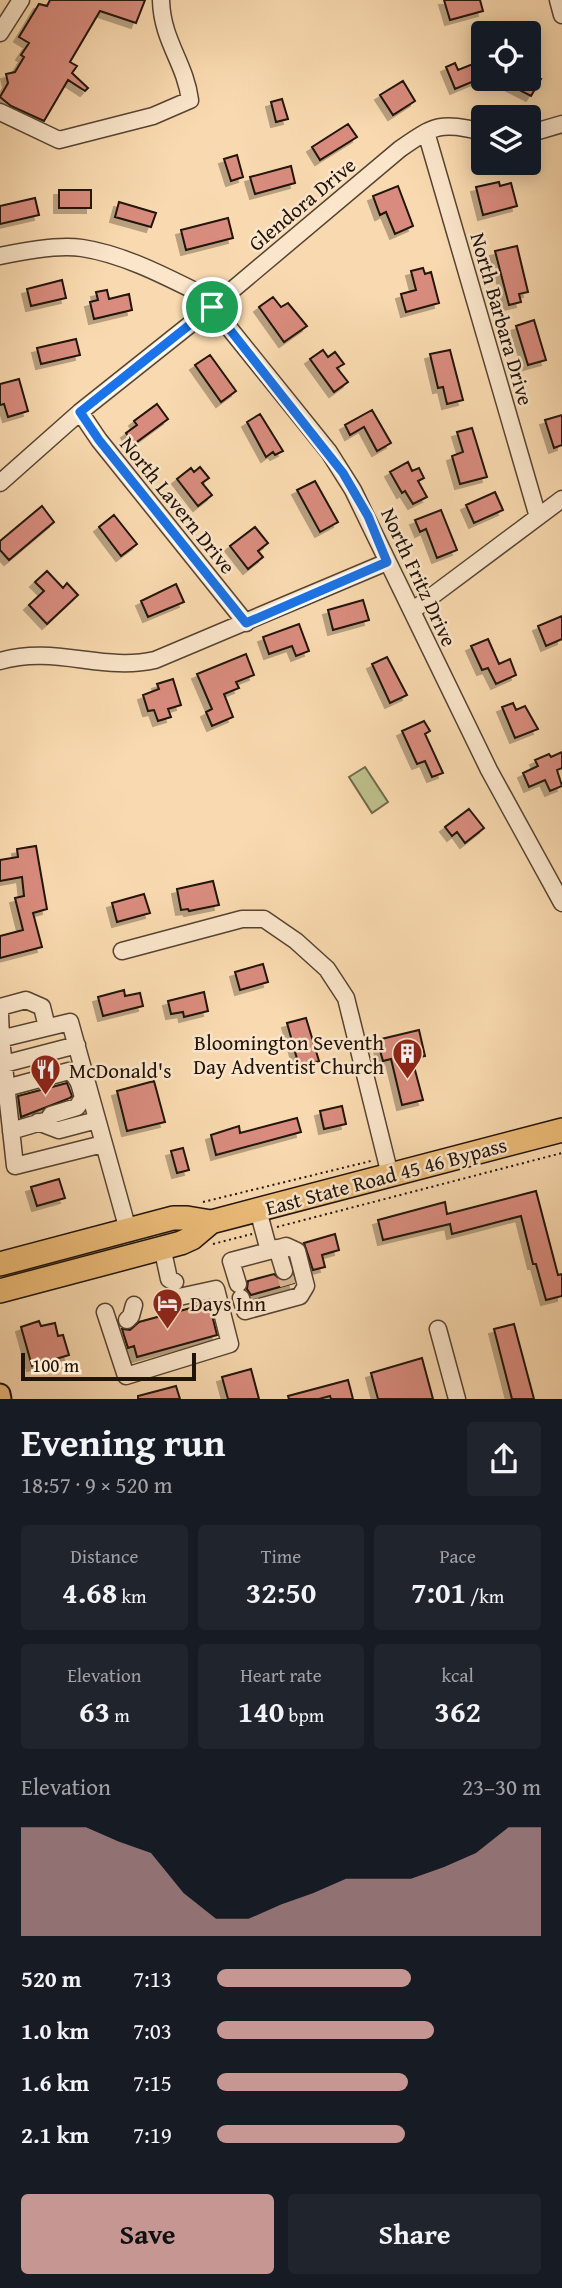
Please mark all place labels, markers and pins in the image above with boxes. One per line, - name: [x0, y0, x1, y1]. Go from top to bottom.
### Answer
- pin: [182, 277, 242, 337]
- place label: Bloomington Seventh Day Adventist Church: [193, 1027, 384, 1082]
- building icon: Bloomington Seventh Day Adventist Church: [390, 1037, 424, 1081]
- restaurant icon: McDonald's: [29, 1053, 63, 1097]
- place label: McDonald's: [69, 1055, 172, 1086]
- hotel icon: Days Inn: [150, 1286, 184, 1330]
- place label: Days Inn: [190, 1288, 266, 1319]

